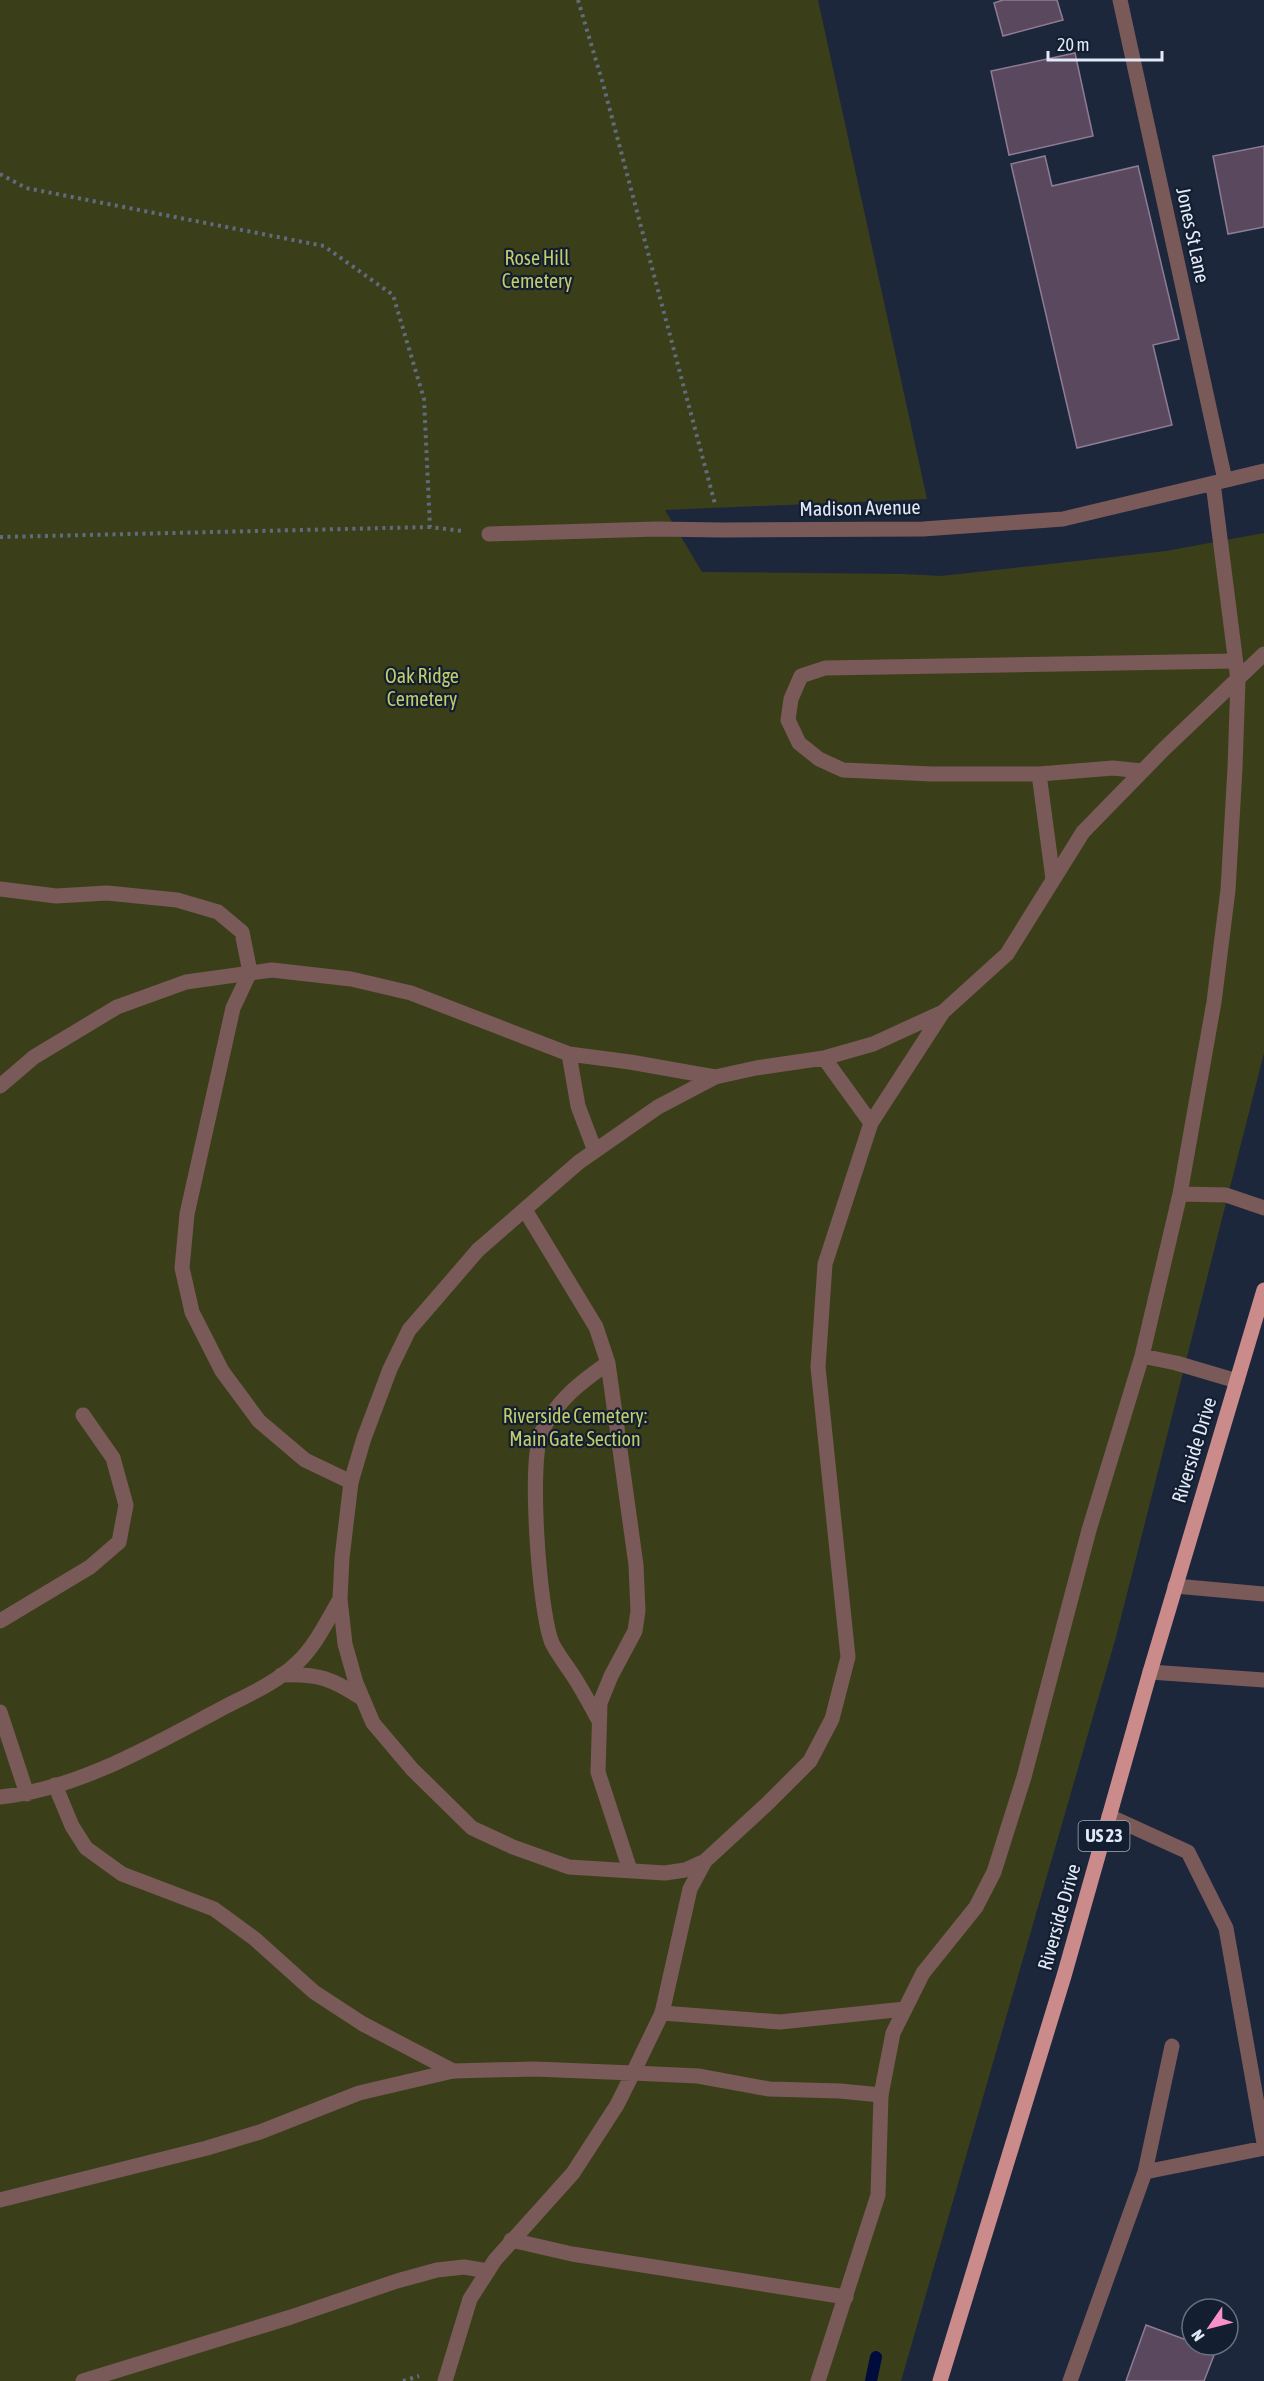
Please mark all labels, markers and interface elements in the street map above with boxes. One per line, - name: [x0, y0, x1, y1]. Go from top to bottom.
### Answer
- scale bar: [1048, 24, 1162, 62]
- text: 20 m: [1057, 34, 1089, 55]
- street label: Jones St Lane: [1172, 185, 1215, 285]
- park label: Rose Hill Cemetery: [502, 246, 572, 292]
- street label: Madison Avenue: [799, 495, 921, 520]
- park label: Oak Ridge Cemetery: [385, 664, 459, 710]
- street label: Riverside Drive: [1167, 1394, 1221, 1506]
- park label: Riverside Cemetery: Main Gate Section: [503, 1404, 647, 1450]
- road number: US 23: [1078, 1821, 1130, 1851]
- street label: Riverside Drive: [1032, 1861, 1085, 1973]
- north arrow: [1180, 2297, 1240, 2357]
- text: N: [1188, 2327, 1208, 2345]

